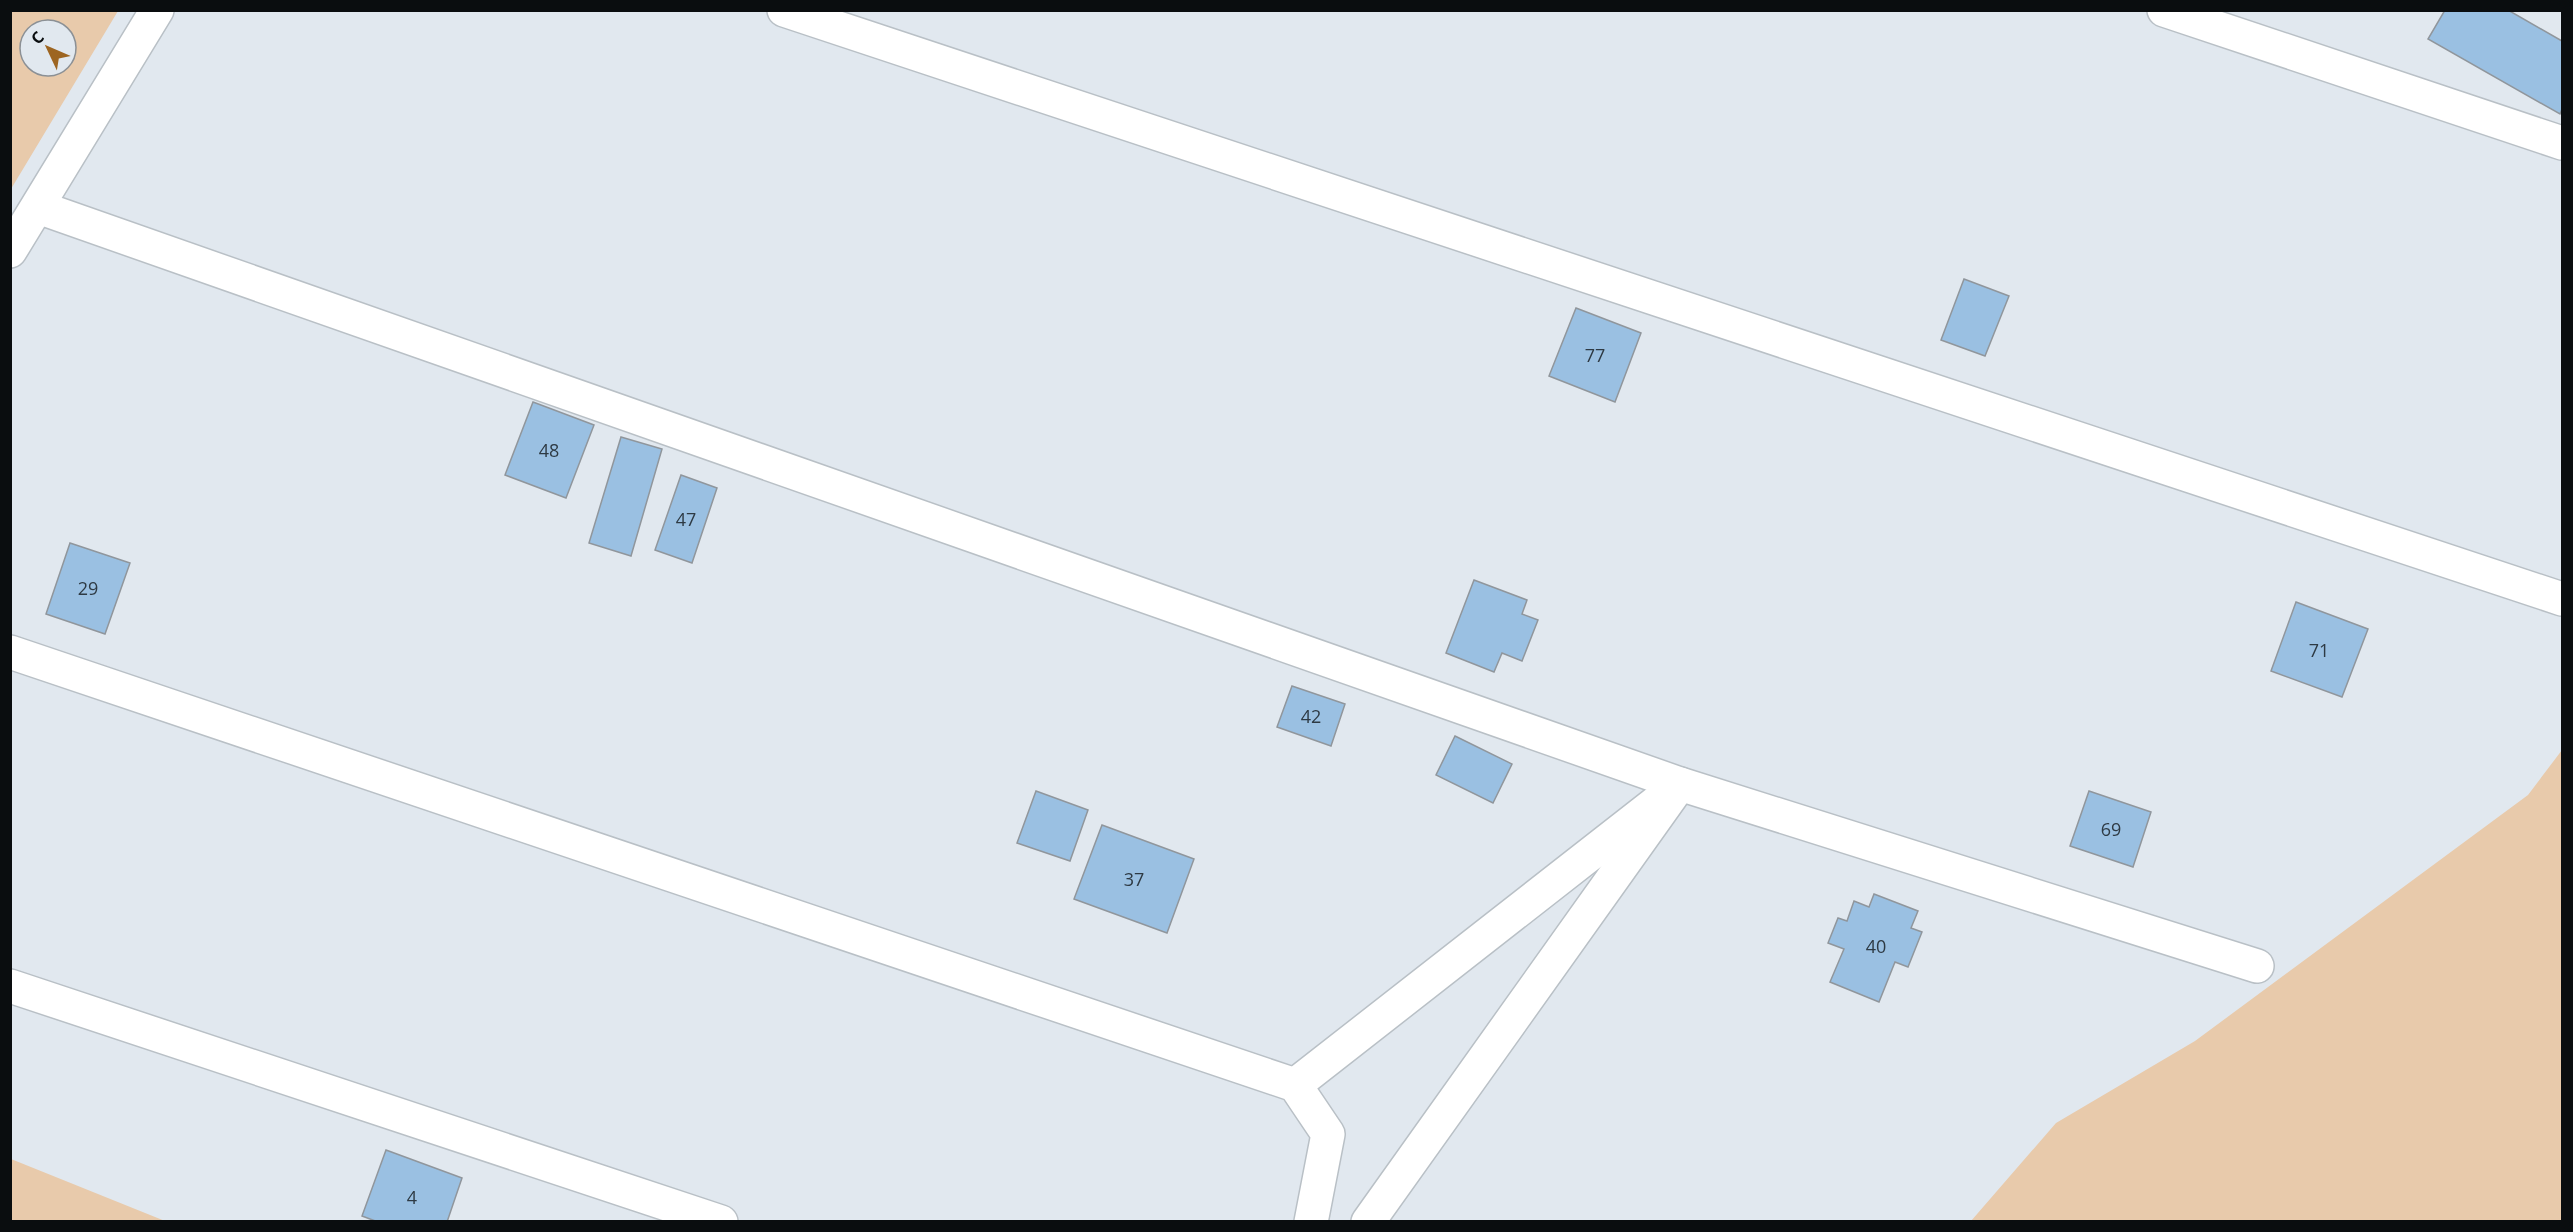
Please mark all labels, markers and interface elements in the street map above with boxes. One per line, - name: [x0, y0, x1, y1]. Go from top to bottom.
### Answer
- north arrow: [18, 18, 78, 78]
- text: С: [26, 26, 49, 49]
- house number: 77: [1585, 343, 1605, 367]
- house number: 48: [539, 438, 559, 462]
- house number: 47: [676, 507, 696, 531]
- house number: 29: [78, 576, 98, 600]
- house number: 71: [2309, 638, 2329, 662]
- house number: 42: [1301, 704, 1321, 728]
- house number: 69: [2101, 817, 2121, 841]
- house number: 37: [1124, 867, 1144, 891]
- house number: 40: [1866, 934, 1886, 958]
- house number: 4: [407, 1185, 417, 1209]

